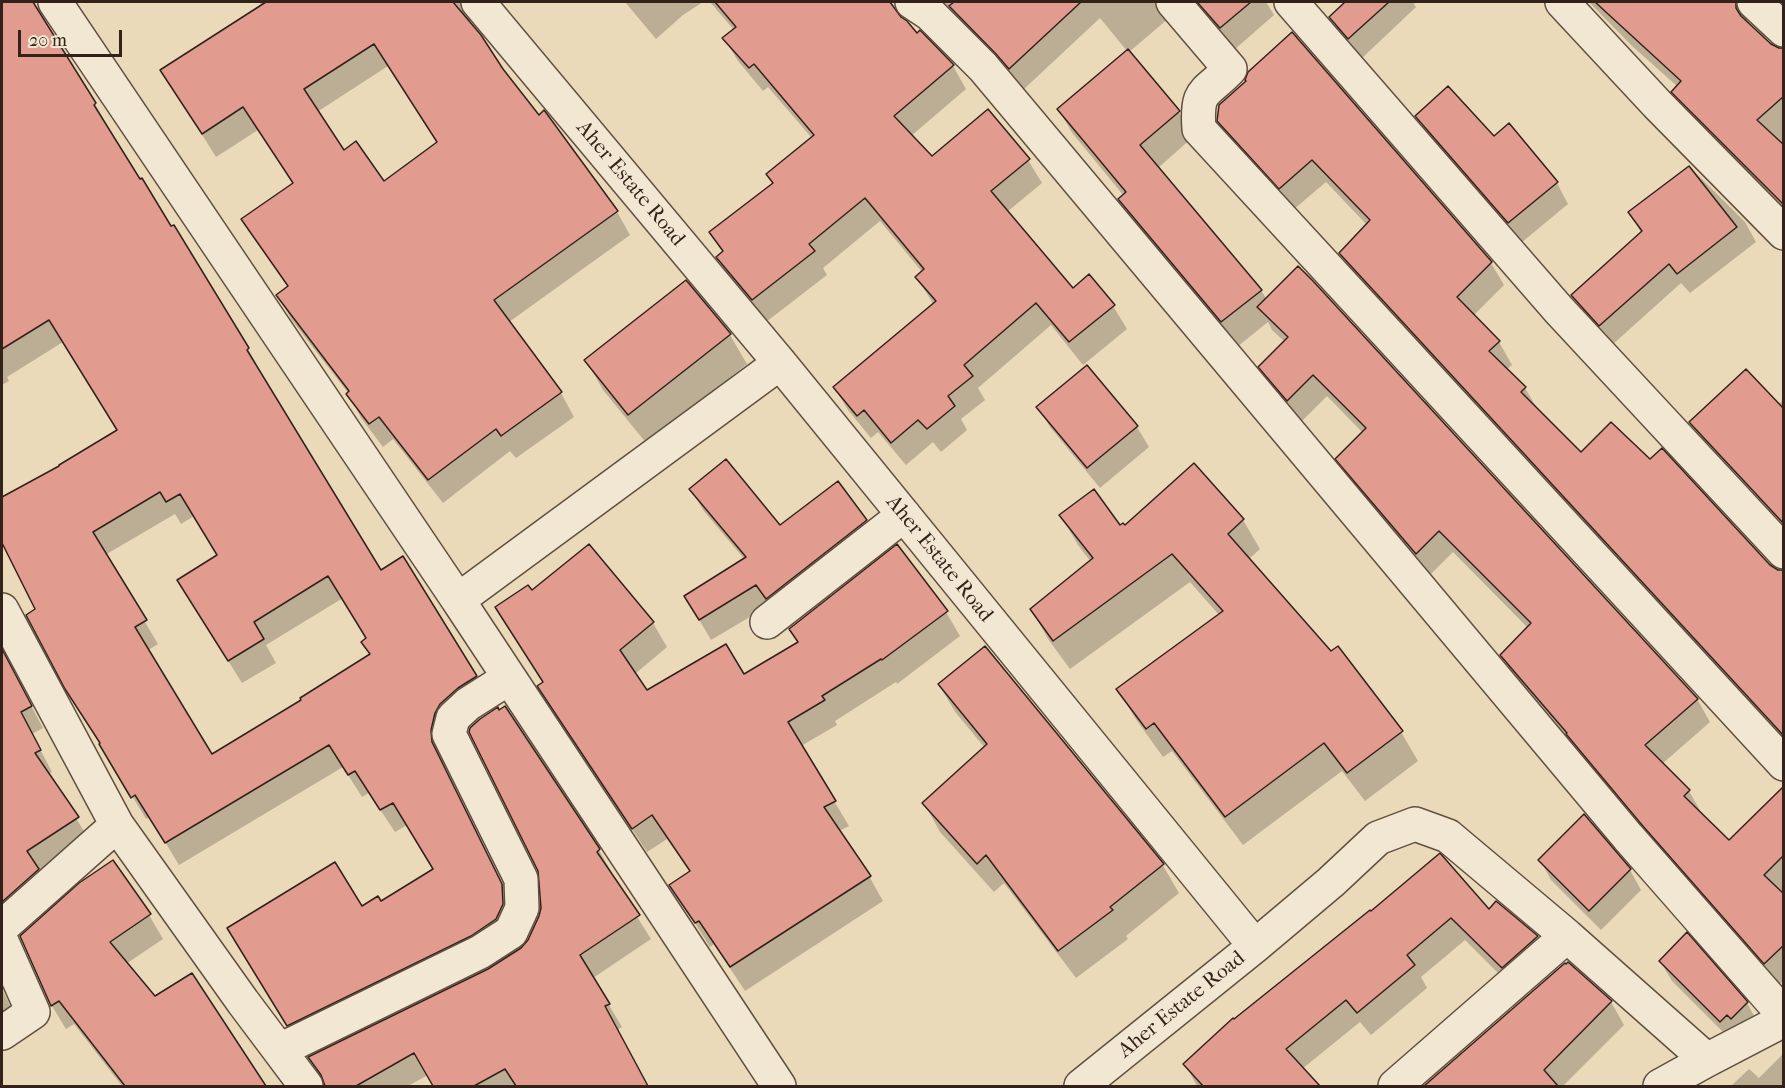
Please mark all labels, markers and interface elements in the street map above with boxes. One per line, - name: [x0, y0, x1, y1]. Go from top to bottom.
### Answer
- scale bar: [21, 18, 124, 56]
- text: 20 m: [29, 30, 67, 51]
- street label: Aher Estate Road: [570, 116, 690, 252]
- street label: Aher Estate Road: [880, 490, 998, 628]
- street label: Aher Estate Road: [1113, 946, 1251, 1064]

